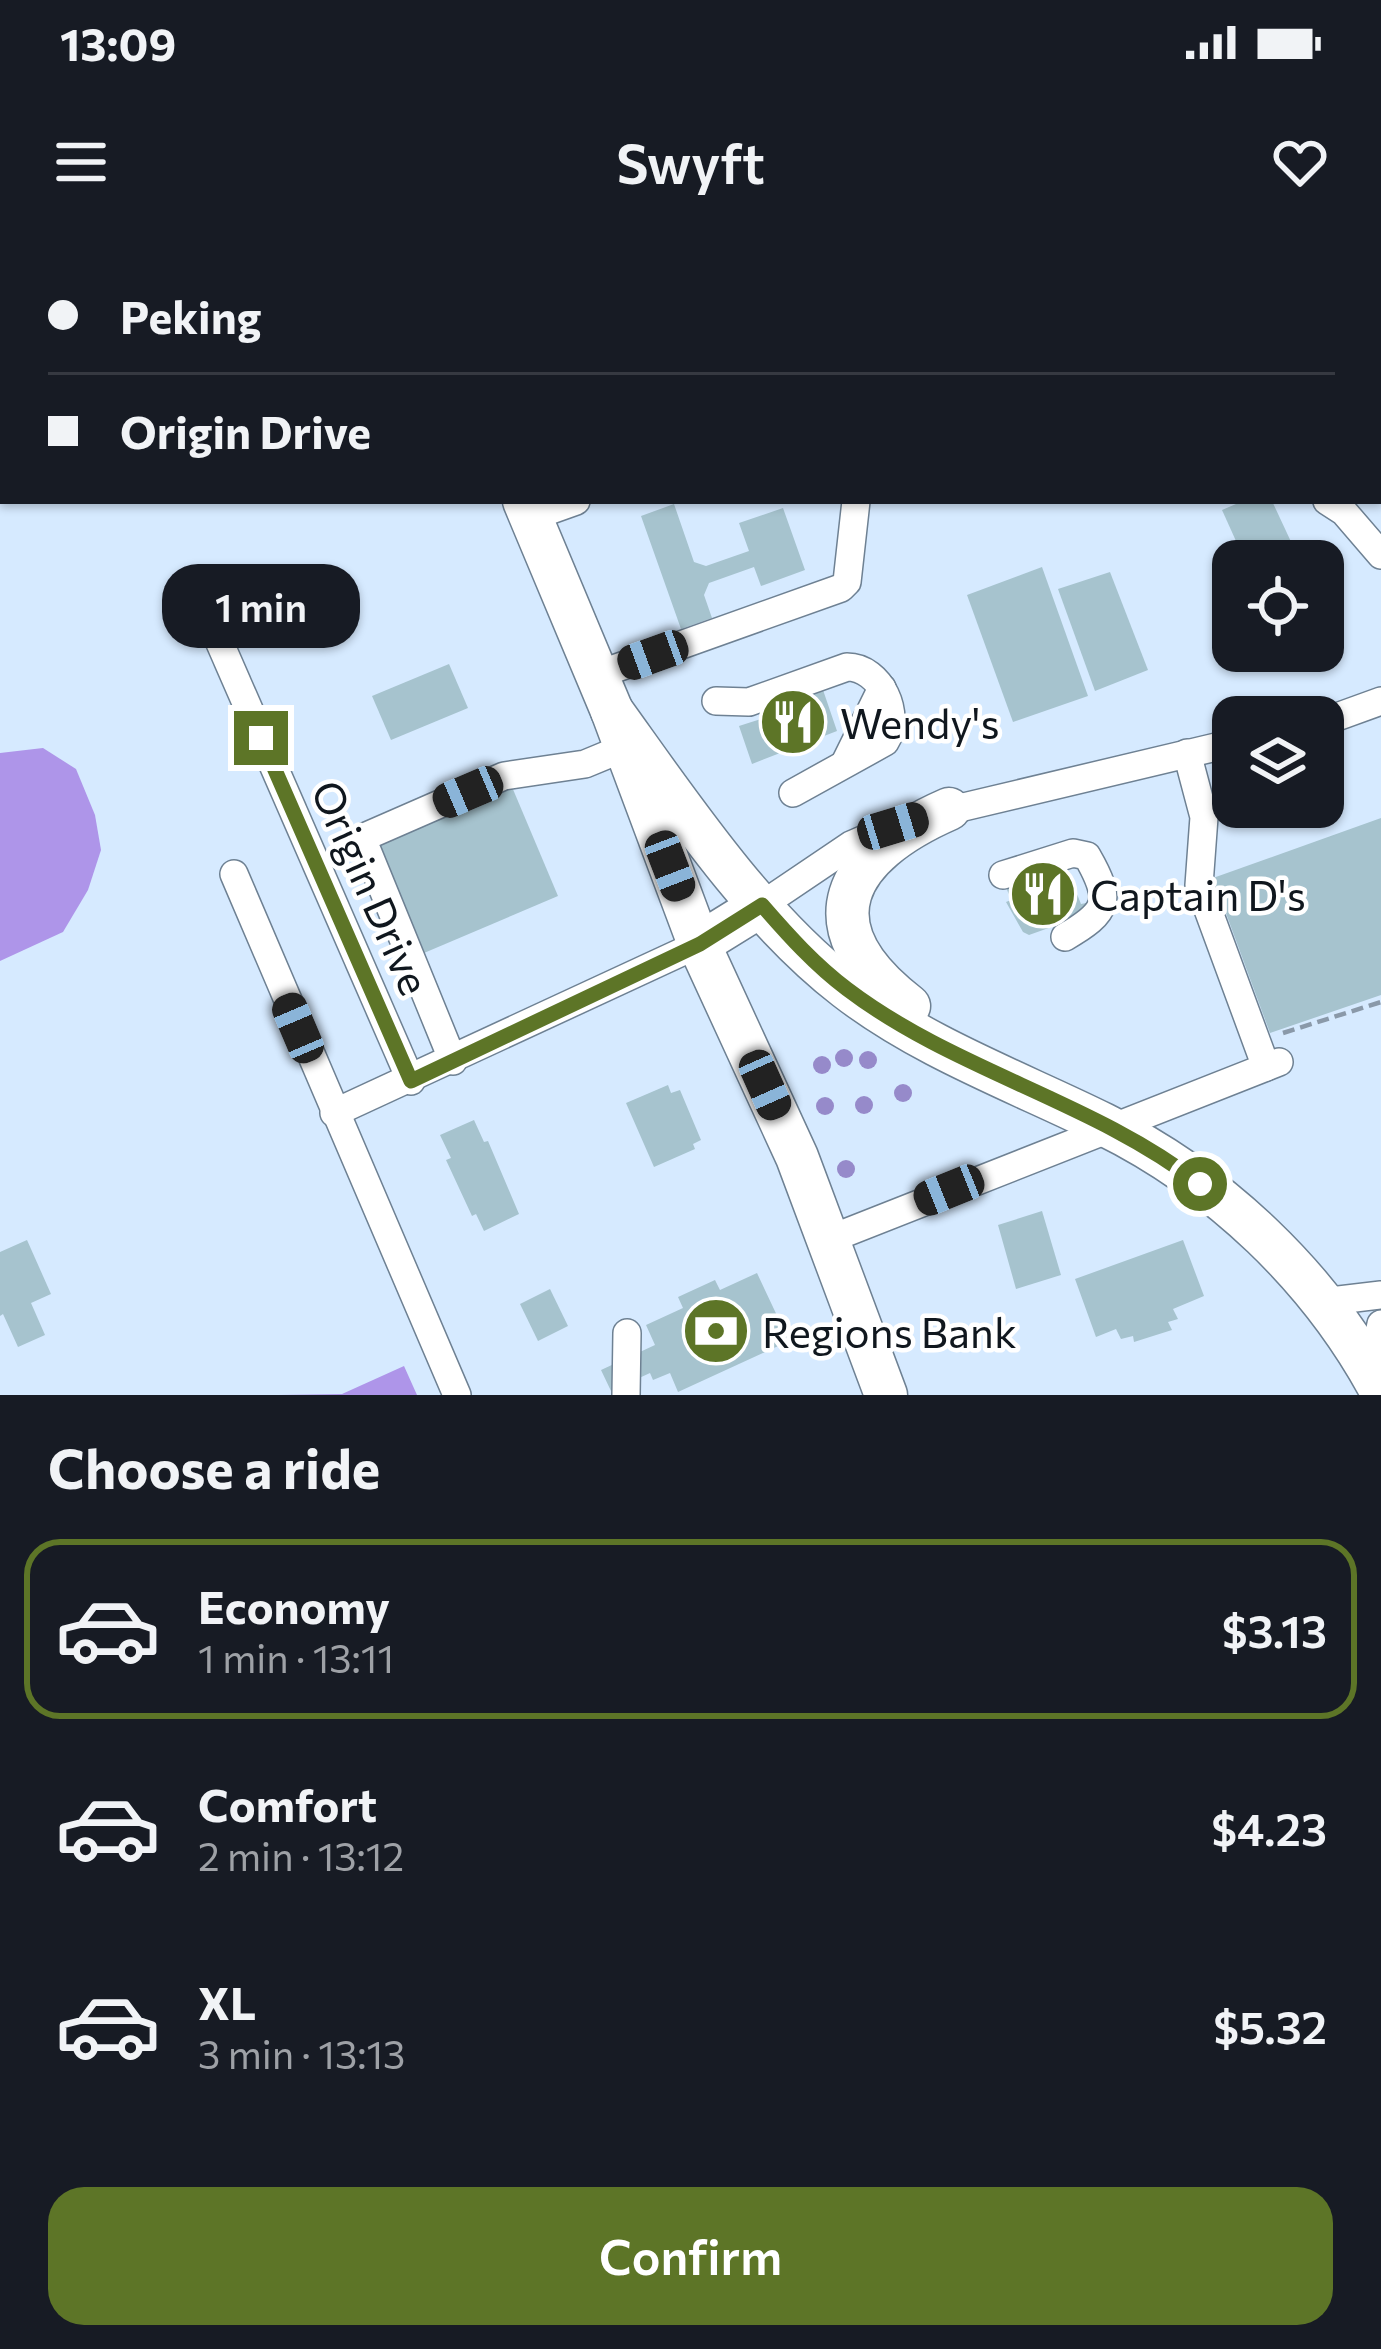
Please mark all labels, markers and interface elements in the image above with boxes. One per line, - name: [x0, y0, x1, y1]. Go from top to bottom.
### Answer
- text: 13:09: [60, 15, 176, 70]
- icon: menu: [48, 129, 114, 195]
- text: Swyft: [616, 129, 765, 195]
- icon: heart: [1267, 129, 1333, 195]
- text: Peking: [120, 288, 261, 343]
- text: Origin Drive: [120, 403, 371, 458]
- map controls: [1212, 540, 1344, 828]
- button: locate: [1212, 540, 1344, 672]
- callout: 1 min: [162, 564, 360, 648]
- text: 1 min: [215, 582, 307, 630]
- car: [613, 626, 693, 684]
- restaurant icon: Wendy's: [758, 687, 828, 757]
- place label: Wendy's: [840, 696, 1000, 748]
- button: layers: [1212, 696, 1344, 828]
- route end: [234, 711, 288, 765]
- car: [428, 761, 508, 823]
- street label: Origin Drive: [302, 772, 442, 1002]
- car: [853, 798, 933, 854]
- car: [640, 826, 700, 906]
- restaurant icon: Captain D's: [1008, 859, 1078, 929]
- place label: Captain D's: [1090, 868, 1306, 920]
- car: [267, 988, 329, 1068]
- car: [734, 1045, 796, 1125]
- route start: [1173, 1157, 1227, 1211]
- car: [909, 1160, 989, 1220]
- bank icon: Regions Bank: [681, 1296, 751, 1366]
- place label: Regions Bank: [762, 1305, 1017, 1357]
- text: Choose a ride: [48, 1434, 380, 1500]
- icon: car: [54, 1575, 162, 1683]
- text: Economy: [198, 1578, 390, 1633]
- text: $3.13: [1222, 1602, 1327, 1657]
- text: 1 min · 13:11: [198, 1633, 394, 1681]
- icon: car: [54, 1773, 162, 1881]
- text: Comfort: [198, 1776, 377, 1831]
- text: $4.23: [1211, 1800, 1327, 1855]
- text: 2 min · 13:12: [198, 1831, 404, 1879]
- icon: car: [54, 1971, 162, 2079]
- text: XL: [198, 1974, 256, 2029]
- text: $5.32: [1213, 1998, 1327, 2053]
- text: 3 min · 13:13: [198, 2029, 405, 2077]
- button: Confirm: [48, 2187, 1333, 2325]

